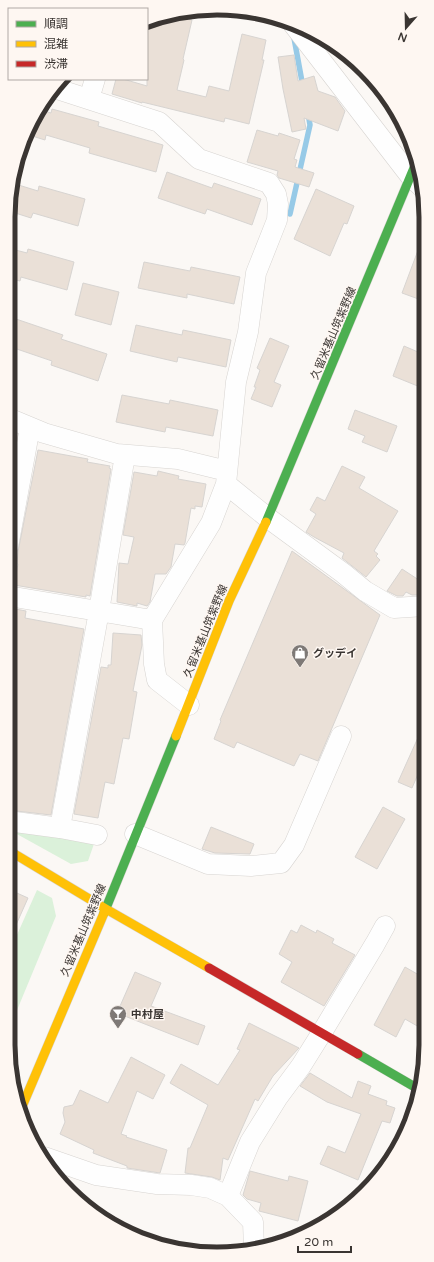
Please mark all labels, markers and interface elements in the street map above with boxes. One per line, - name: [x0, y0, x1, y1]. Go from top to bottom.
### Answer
- legend: [8, 8, 148, 80]
- north arrow: [386, 8, 426, 48]
- text: 順調: [44, 17, 68, 31]
- text: N: [396, 29, 409, 45]
- text: 混雑: [44, 37, 68, 51]
- text: 渋滞: [44, 57, 68, 71]
- street label: 久留米基山筑紫野線: [308, 285, 359, 381]
- street label: 久留米基山筑紫野線: [181, 583, 230, 680]
- shop icon: グッデイ: [290, 643, 310, 668]
- place label: グッデイ: [313, 647, 357, 660]
- street label: 久留米基山筑紫野線: [58, 882, 109, 978]
- bar icon: 中村屋: [108, 1004, 128, 1029]
- place label: 中村屋: [131, 1008, 164, 1021]
- scale bar: [298, 1228, 351, 1254]
- text: 20 m: [304, 1235, 333, 1249]

